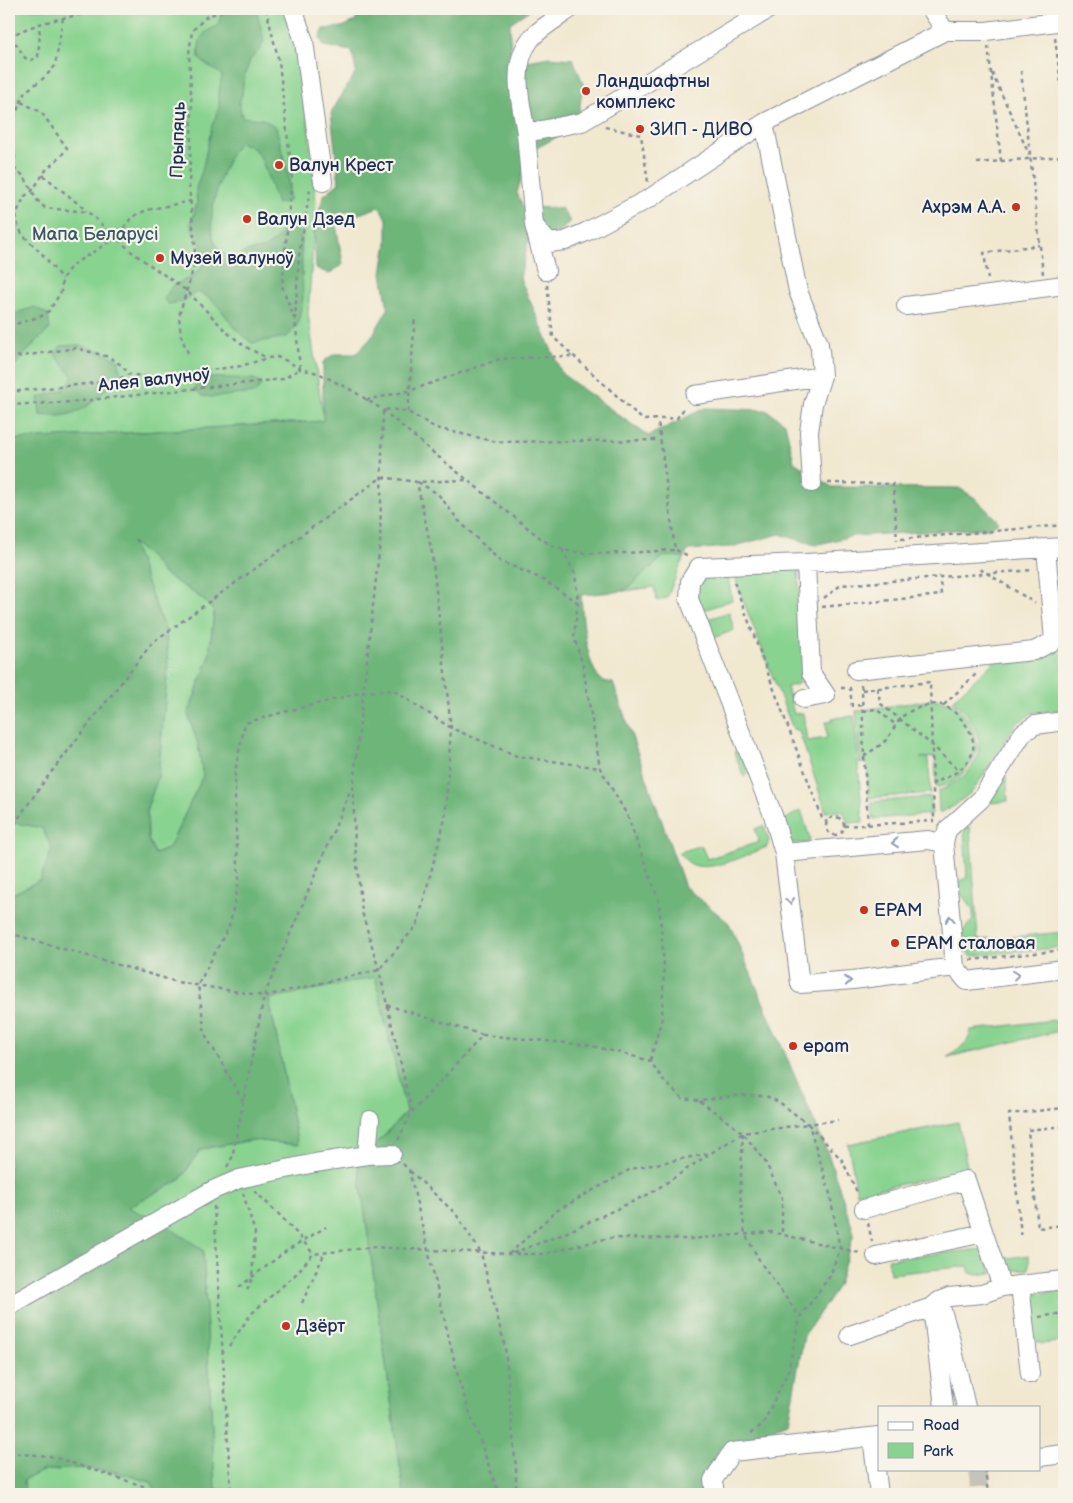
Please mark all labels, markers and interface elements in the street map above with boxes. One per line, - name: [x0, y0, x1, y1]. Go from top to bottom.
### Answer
- place label: Ландшафтны комплекс: [595, 71, 710, 113]
- marker: Ландшафтны комплекс: [580, 85, 592, 97]
- street label: Прыпяць: [166, 101, 190, 179]
- place label: ЗИП - ДИВО: [650, 119, 753, 140]
- marker: ЗИП - ДИВО: [634, 123, 646, 135]
- place label: Валун Крест: [289, 155, 394, 176]
- marker: Валун Крест: [273, 159, 285, 171]
- place label: Ахрэм А.А.: [921, 197, 1006, 218]
- marker: Ахрэм А.А.: [1010, 201, 1022, 213]
- place label: Валун Дзед: [257, 209, 355, 230]
- marker: Валун Дзед: [241, 213, 253, 225]
- park label: Мапа Беларусі: [32, 224, 158, 245]
- place label: Музей валуноў: [170, 248, 294, 269]
- marker: Музей валуноў: [154, 252, 166, 264]
- street label: Алея валуноў: [96, 364, 212, 396]
- one-way arrow: [891, 837, 899, 848]
- one-way arrow: [784, 897, 795, 905]
- place label: EPAM: [874, 900, 923, 921]
- marker: EPAM: [858, 904, 870, 916]
- one-way arrow: [945, 914, 956, 922]
- place label: EPAM сталовая: [905, 933, 1036, 954]
- marker: EPAM сталовая: [889, 937, 901, 949]
- one-way arrow: [1012, 970, 1020, 981]
- one-way arrow: [844, 975, 852, 986]
- place label: epam: [803, 1036, 849, 1057]
- marker: epam: [787, 1040, 799, 1052]
- place label: Дзёрт: [296, 1316, 346, 1337]
- marker: Дзёрт: [280, 1320, 292, 1332]
- legend: [878, 1406, 1040, 1470]
- text: Road: [923, 1416, 959, 1435]
- text: Park: [923, 1442, 954, 1461]

